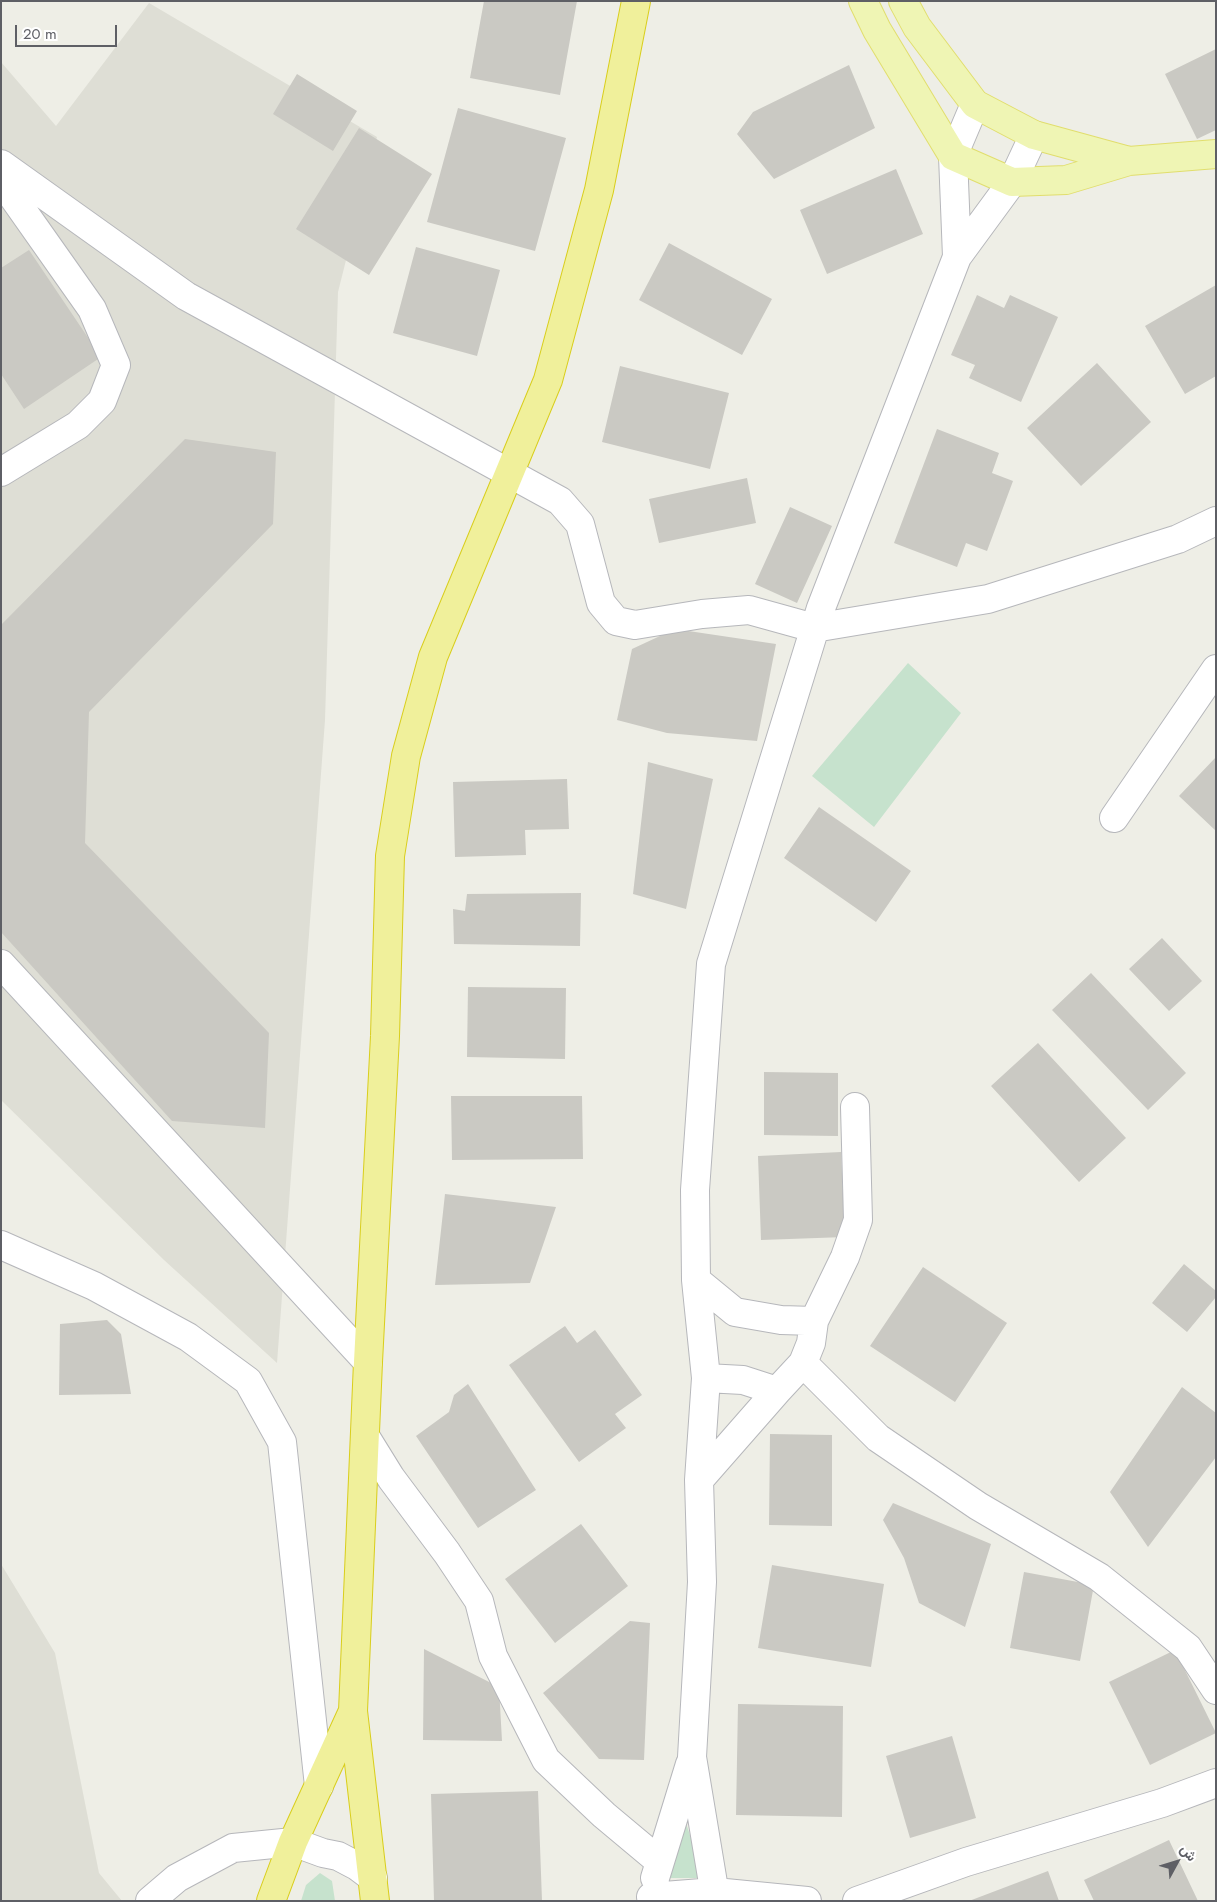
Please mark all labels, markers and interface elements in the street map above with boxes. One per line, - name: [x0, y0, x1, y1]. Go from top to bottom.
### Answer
- scale bar: [18, 15, 120, 47]
- text: 20 m: [23, 23, 57, 45]
- north arrow: [1152, 1837, 1202, 1887]
- text: ش: [1176, 1840, 1202, 1865]

